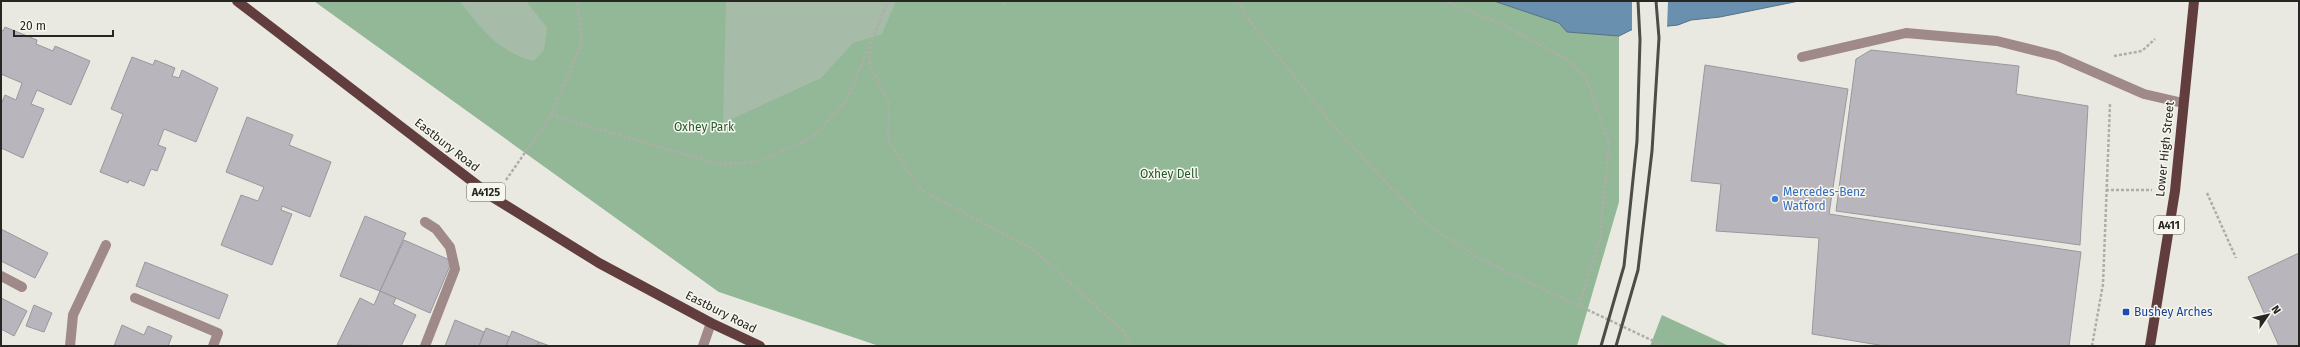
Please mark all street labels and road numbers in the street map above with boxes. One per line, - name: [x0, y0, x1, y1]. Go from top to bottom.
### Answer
- street label: Lower High Street: [2153, 100, 2177, 198]
- street label: Eastbury Road: [412, 115, 482, 175]
- road number: A4125: [467, 183, 505, 201]
- road number: A411: [2154, 216, 2184, 234]
- street label: Eastbury Road: [683, 288, 759, 336]

